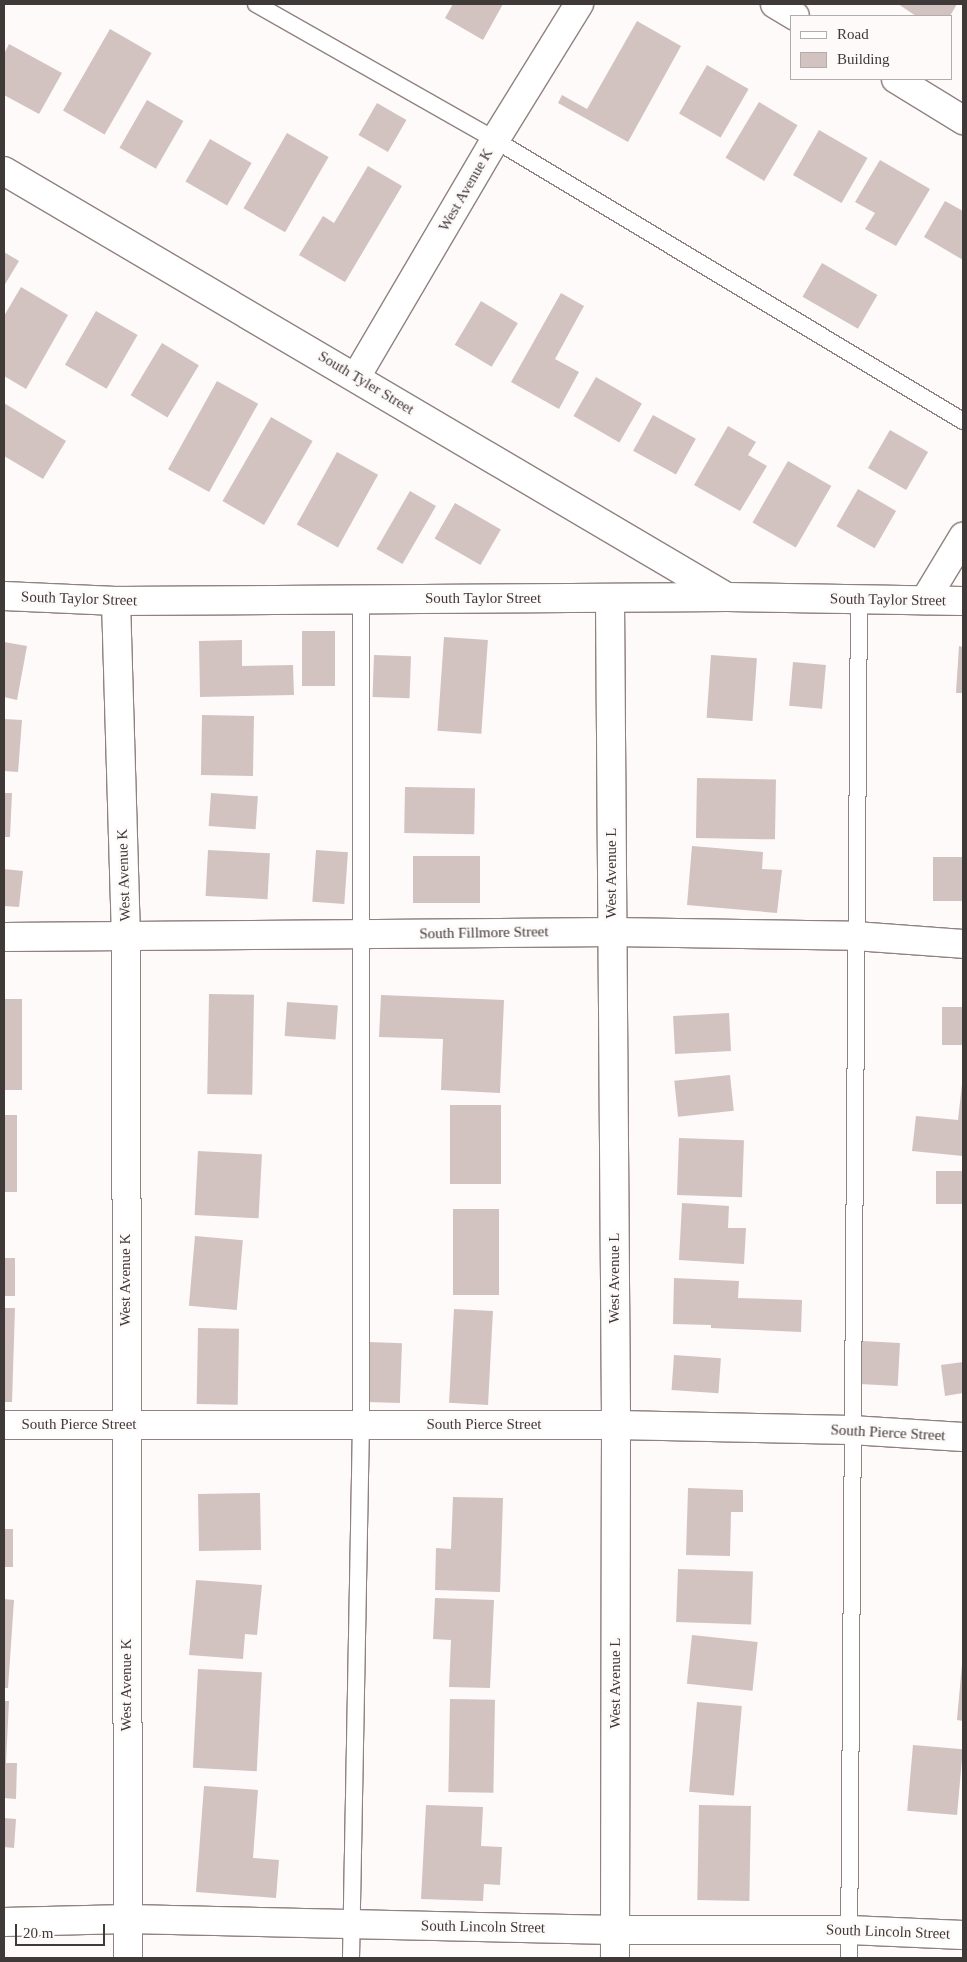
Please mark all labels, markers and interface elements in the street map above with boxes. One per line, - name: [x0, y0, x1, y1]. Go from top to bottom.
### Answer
- legend: [790, 15, 952, 80]
- text: Road: [837, 26, 869, 42]
- text: Building: [837, 51, 890, 67]
- street label: West Avenue K: [435, 145, 497, 235]
- street label: South Tyler Street: [315, 347, 417, 419]
- street label: South Taylor Street: [21, 588, 137, 610]
- street label: South Taylor Street: [425, 590, 541, 608]
- street label: South Taylor Street: [830, 590, 946, 610]
- street label: West Avenue L: [603, 827, 621, 919]
- street label: West Avenue K: [113, 828, 135, 922]
- street label: South Fillmore Street: [419, 923, 549, 943]
- street label: West Avenue L: [606, 1232, 624, 1324]
- street label: West Avenue K: [117, 1233, 135, 1327]
- street label: South Pierce Street: [22, 1416, 136, 1434]
- street label: South Pierce Street: [427, 1416, 541, 1434]
- street label: South Pierce Street: [830, 1421, 946, 1445]
- street label: West Avenue L: [607, 1637, 625, 1729]
- street label: West Avenue K: [118, 1638, 136, 1732]
- scale bar: [18, 1914, 108, 1946]
- street label: South Lincoln Street: [421, 1917, 545, 1937]
- street label: South Lincoln Street: [826, 1921, 950, 1943]
- text: 20 m: [23, 1925, 53, 1941]

